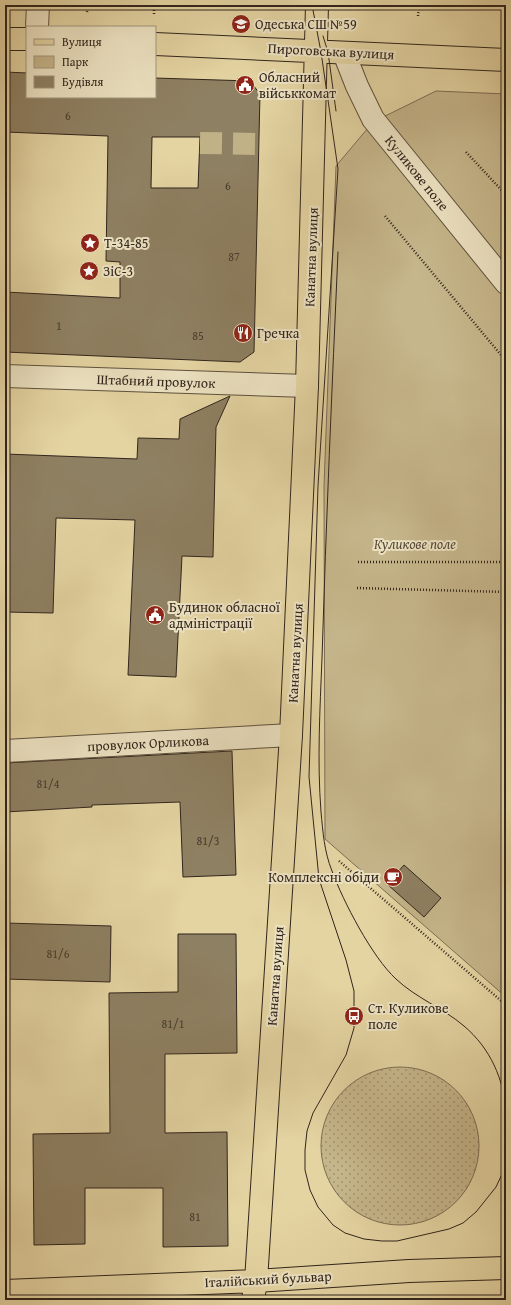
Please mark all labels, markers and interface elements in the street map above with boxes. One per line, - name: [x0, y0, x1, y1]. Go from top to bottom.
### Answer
- school or university icon: Одеська CШ №59: [230, 13, 252, 35]
- place label: Одеська CШ №59: [255, 14, 357, 34]
- legend: [26, 26, 156, 98]
- text: Вулиця: [62, 33, 102, 50]
- street label: Пироговська вулиця: [267, 38, 395, 64]
- text: Парк: [62, 53, 89, 70]
- place label: Обласний військкомат: [259, 67, 336, 103]
- text: Будівля: [62, 73, 103, 90]
- public building icon: Обласний військкомат: [234, 74, 256, 96]
- house number: 6: [65, 107, 71, 124]
- street label: Куликове поле: [380, 131, 454, 215]
- house number: 6: [225, 177, 231, 194]
- street label: Канатна вулиця: [299, 207, 323, 307]
- place icon: Т-34-85: [79, 232, 101, 254]
- place label: Т-34-85: [104, 233, 148, 253]
- house number: 87: [228, 248, 240, 265]
- place icon: ЗіС-3: [78, 260, 100, 282]
- place label: ЗіС-3: [103, 261, 133, 281]
- house number: 1: [56, 317, 62, 334]
- restaurant icon: Гречка: [232, 322, 254, 344]
- place label: Гречка: [257, 323, 300, 343]
- house number: 85: [192, 327, 204, 344]
- street label: Штабний провулок: [96, 369, 216, 393]
- park label: Куликове поле: [374, 534, 456, 554]
- place label: Будинок обласної адміністрації: [169, 597, 281, 633]
- street label: Канатна вулиця: [282, 603, 308, 703]
- public building icon: Будинок обласної адміністрації: [144, 604, 166, 626]
- street label: провулок Орликова: [87, 730, 210, 756]
- house number: 81/4: [37, 775, 60, 792]
- house number: 81/3: [197, 832, 220, 849]
- cafe icon: Комплексні обіди: [382, 866, 404, 888]
- place label: Комплексні обіди: [268, 867, 379, 887]
- street label: Канатна вулиця: [262, 926, 288, 1026]
- house number: 81/6: [47, 945, 70, 962]
- place label: Ст. Куликове поле: [368, 998, 449, 1034]
- bus stop icon: Ст. Куликове поле: [343, 1005, 365, 1027]
- house number: 81/1: [162, 1015, 185, 1032]
- house number: 81: [189, 1208, 201, 1225]
- street label: Італійський бульвар: [204, 1266, 332, 1292]

